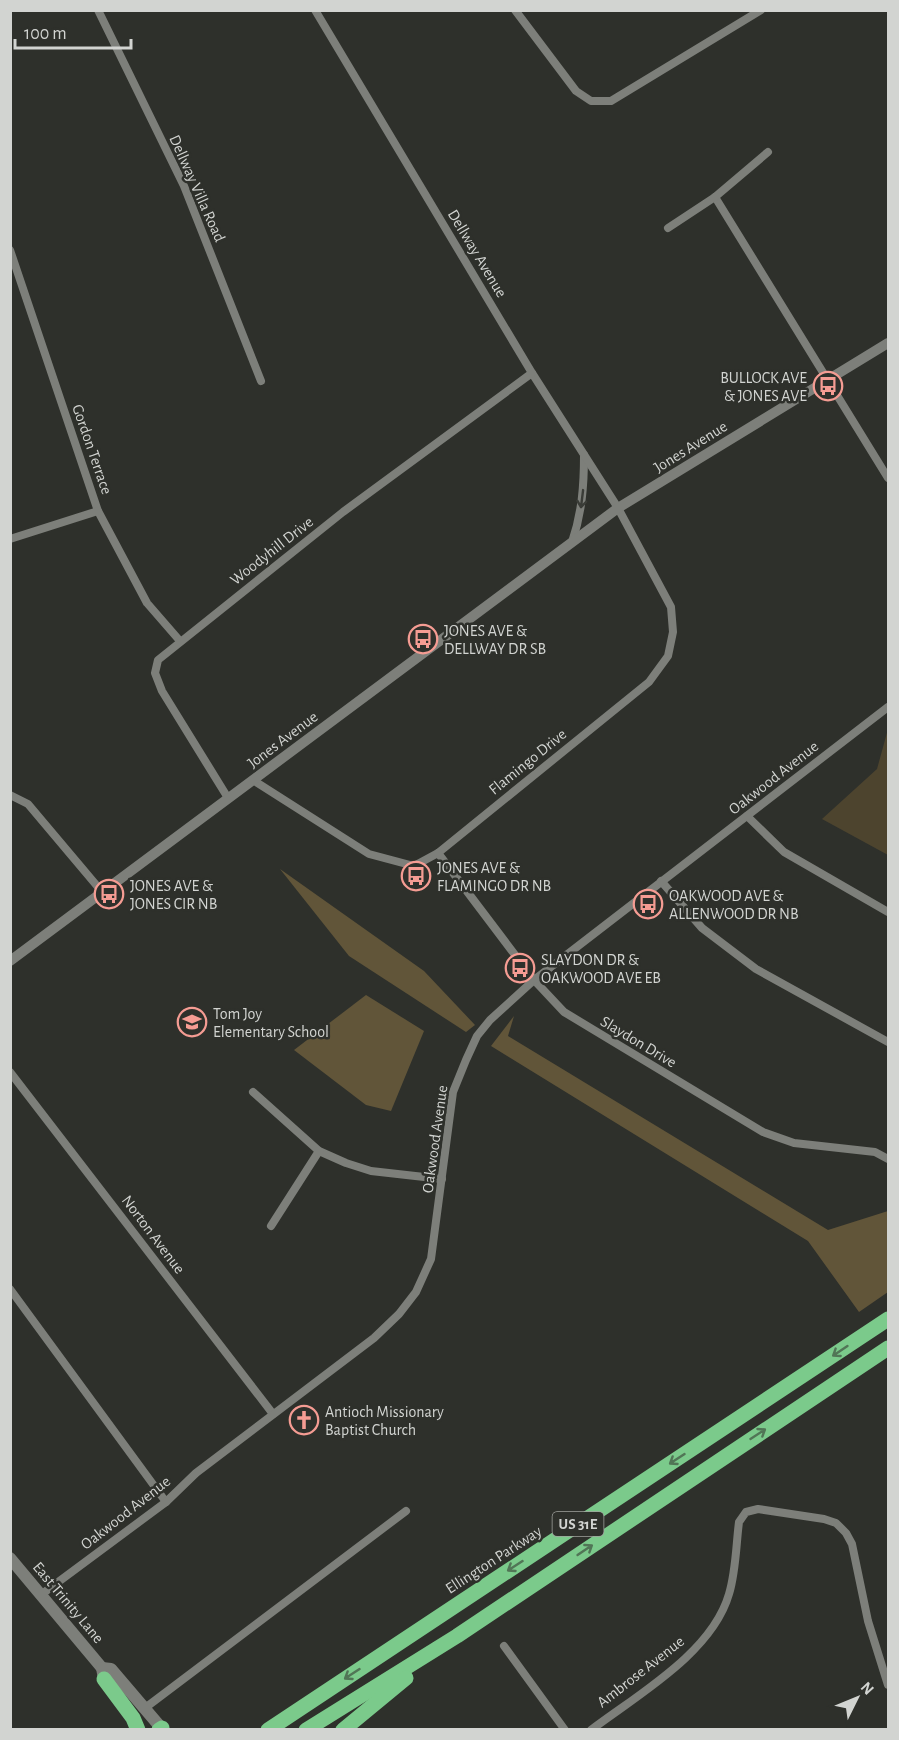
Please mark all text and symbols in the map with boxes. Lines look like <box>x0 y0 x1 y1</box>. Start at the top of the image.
scale bar <box>15 12 130 50</box>
text: 100 m <box>24 25 67 43</box>
street label: Dellway Villa Road <box>165 132 228 245</box>
street label: Dellway Avenue <box>444 207 510 301</box>
place label: BULLOCK AVE & JONES AVE <box>720 370 807 404</box>
bus stop icon: BULLOCK AVE & JONES AVE <box>812 370 844 402</box>
street label: Gordon Terrace <box>69 402 115 496</box>
street label: Jones Avenue <box>651 418 730 476</box>
one-way arrow <box>576 488 587 508</box>
street label: Woodyhill Drive <box>227 514 317 589</box>
bus stop icon: JONES AVE & DELLWAY DR SB <box>407 623 439 655</box>
place label: JONES AVE & DELLWAY DR SB <box>444 623 546 657</box>
street label: Jones Avenue <box>245 708 321 771</box>
street label: Flamingo Drive <box>486 726 569 798</box>
street label: Oakwood Avenue <box>726 738 821 818</box>
bus stop icon: JONES AVE & FLAMINGO DR NB <box>400 860 432 892</box>
place label: JONES AVE & FLAMINGO DR NB <box>437 860 551 894</box>
bus stop icon: JONES AVE & JONES CIR NB <box>93 878 125 910</box>
place label: JONES AVE & JONES CIR NB <box>130 878 217 912</box>
bus stop icon: OAKWOOD AVE & ALLENWOOD DR NB <box>632 888 664 920</box>
place label: OAKWOOD AVE & ALLENWOOD DR NB <box>669 888 799 922</box>
bus stop icon: SLAYDON DR & OAKWOOD AVE EB <box>504 952 536 984</box>
place label: SLAYDON DR & OAKWOOD AVE EB <box>541 952 661 986</box>
school or university icon: Tom Joy Elementary School <box>176 1006 208 1038</box>
place label: Tom Joy Elementary School <box>213 1006 329 1041</box>
street label: Slaydon Drive <box>597 1013 679 1072</box>
street label: Oakwood Avenue <box>420 1084 450 1194</box>
street label: Norton Avenue <box>119 1192 188 1277</box>
one-way arrow <box>832 1345 849 1357</box>
church icon: Antioch Missionary Baptist Church <box>288 1404 320 1436</box>
place label: Antioch Missionary Baptist Church <box>325 1404 444 1438</box>
one-way arrow <box>749 1428 766 1440</box>
one-way arrow <box>669 1453 686 1465</box>
street label: Oakwood Avenue <box>78 1473 173 1553</box>
road number: US 31E <box>552 1512 604 1536</box>
street label: Ellington Parkway <box>443 1523 545 1598</box>
one-way arrow <box>576 1544 593 1556</box>
street label: East Trinity Lane <box>29 1559 107 1647</box>
one-way arrow <box>506 1560 523 1573</box>
street label: Ambrose Avenue <box>594 1633 687 1711</box>
one-way arrow <box>344 1668 361 1680</box>
north arrow <box>827 1668 887 1728</box>
text: N <box>858 1679 877 1698</box>

